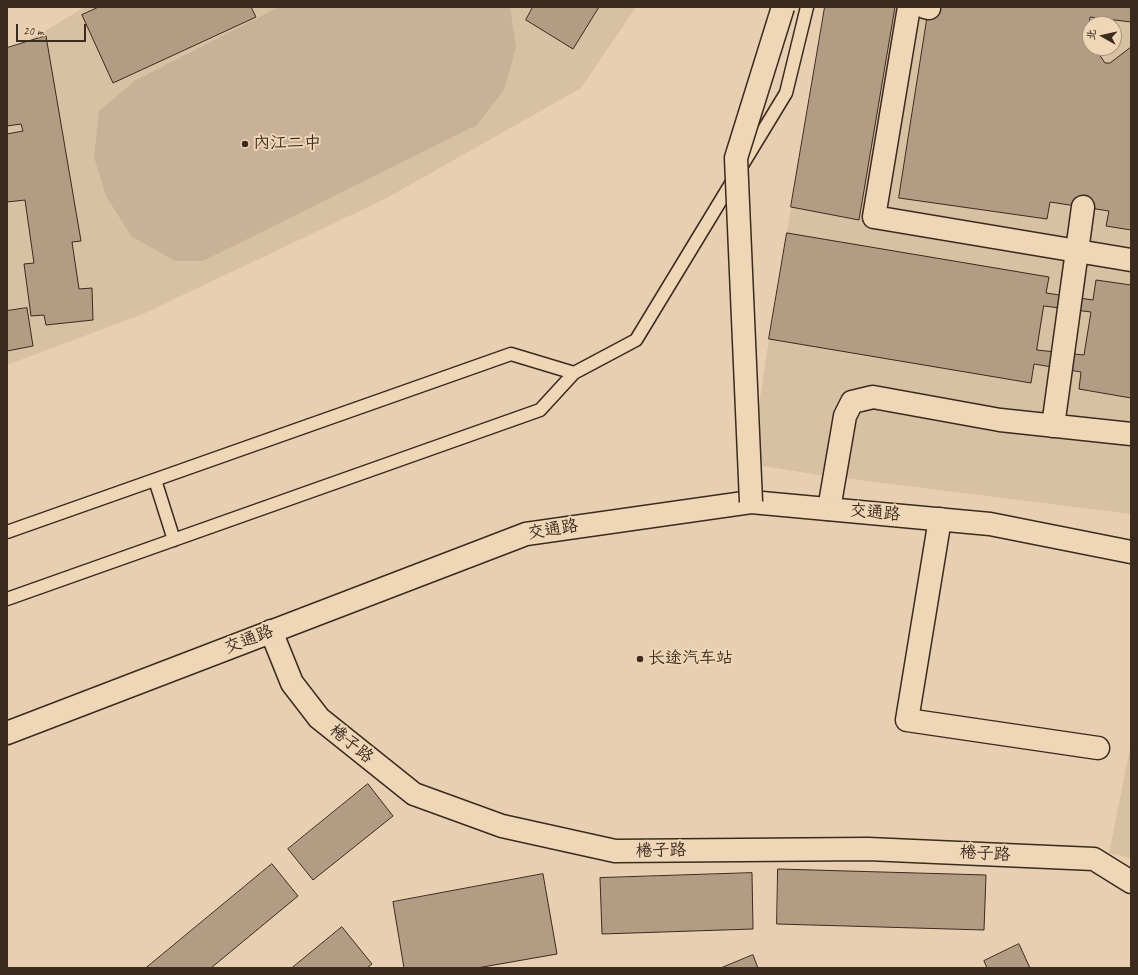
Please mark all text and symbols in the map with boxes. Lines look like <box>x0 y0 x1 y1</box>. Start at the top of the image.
scale bar <box>18 16 88 42</box>
north arrow <box>1082 16 1122 56</box>
text: 20 m <box>23 23 43 39</box>
text: 北 <box>1083 28 1099 41</box>
place label: 内江二中 <box>253 134 321 154</box>
marker: 内江二中 <box>240 139 250 149</box>
street label: 交通路 <box>849 501 901 525</box>
street label: 交通路 <box>526 516 580 544</box>
street label: 交通路 <box>222 621 276 659</box>
place label: 长途汽车站 <box>648 649 733 669</box>
marker: 长途汽车站 <box>635 654 645 664</box>
street label: 棬子路 <box>325 720 377 768</box>
street label: 棬子路 <box>635 840 687 862</box>
street label: 棬子路 <box>959 842 1011 866</box>

